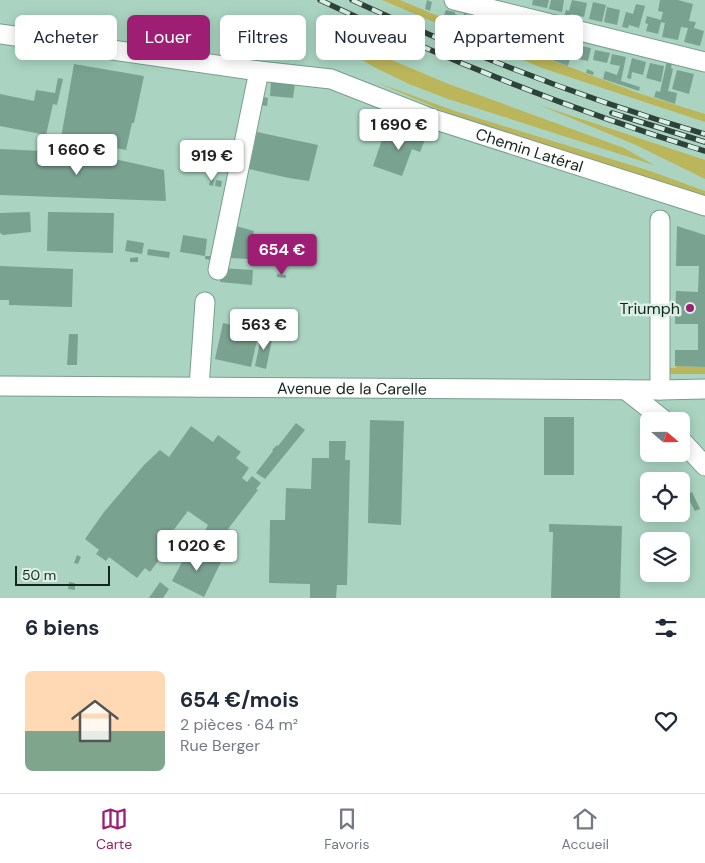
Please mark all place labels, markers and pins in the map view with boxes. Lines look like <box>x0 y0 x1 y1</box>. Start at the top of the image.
pin: 1 690 € <box>353 108 445 151</box>
pin: 1 660 € <box>31 134 123 176</box>
pin: 919 € <box>177 140 247 182</box>
pin: 654 € <box>247 234 317 276</box>
place label: Triumph <box>620 298 680 319</box>
marker: Triumph <box>684 302 696 314</box>
pin: 563 € <box>229 308 299 351</box>
pin: 1 020 € <box>151 530 243 572</box>

